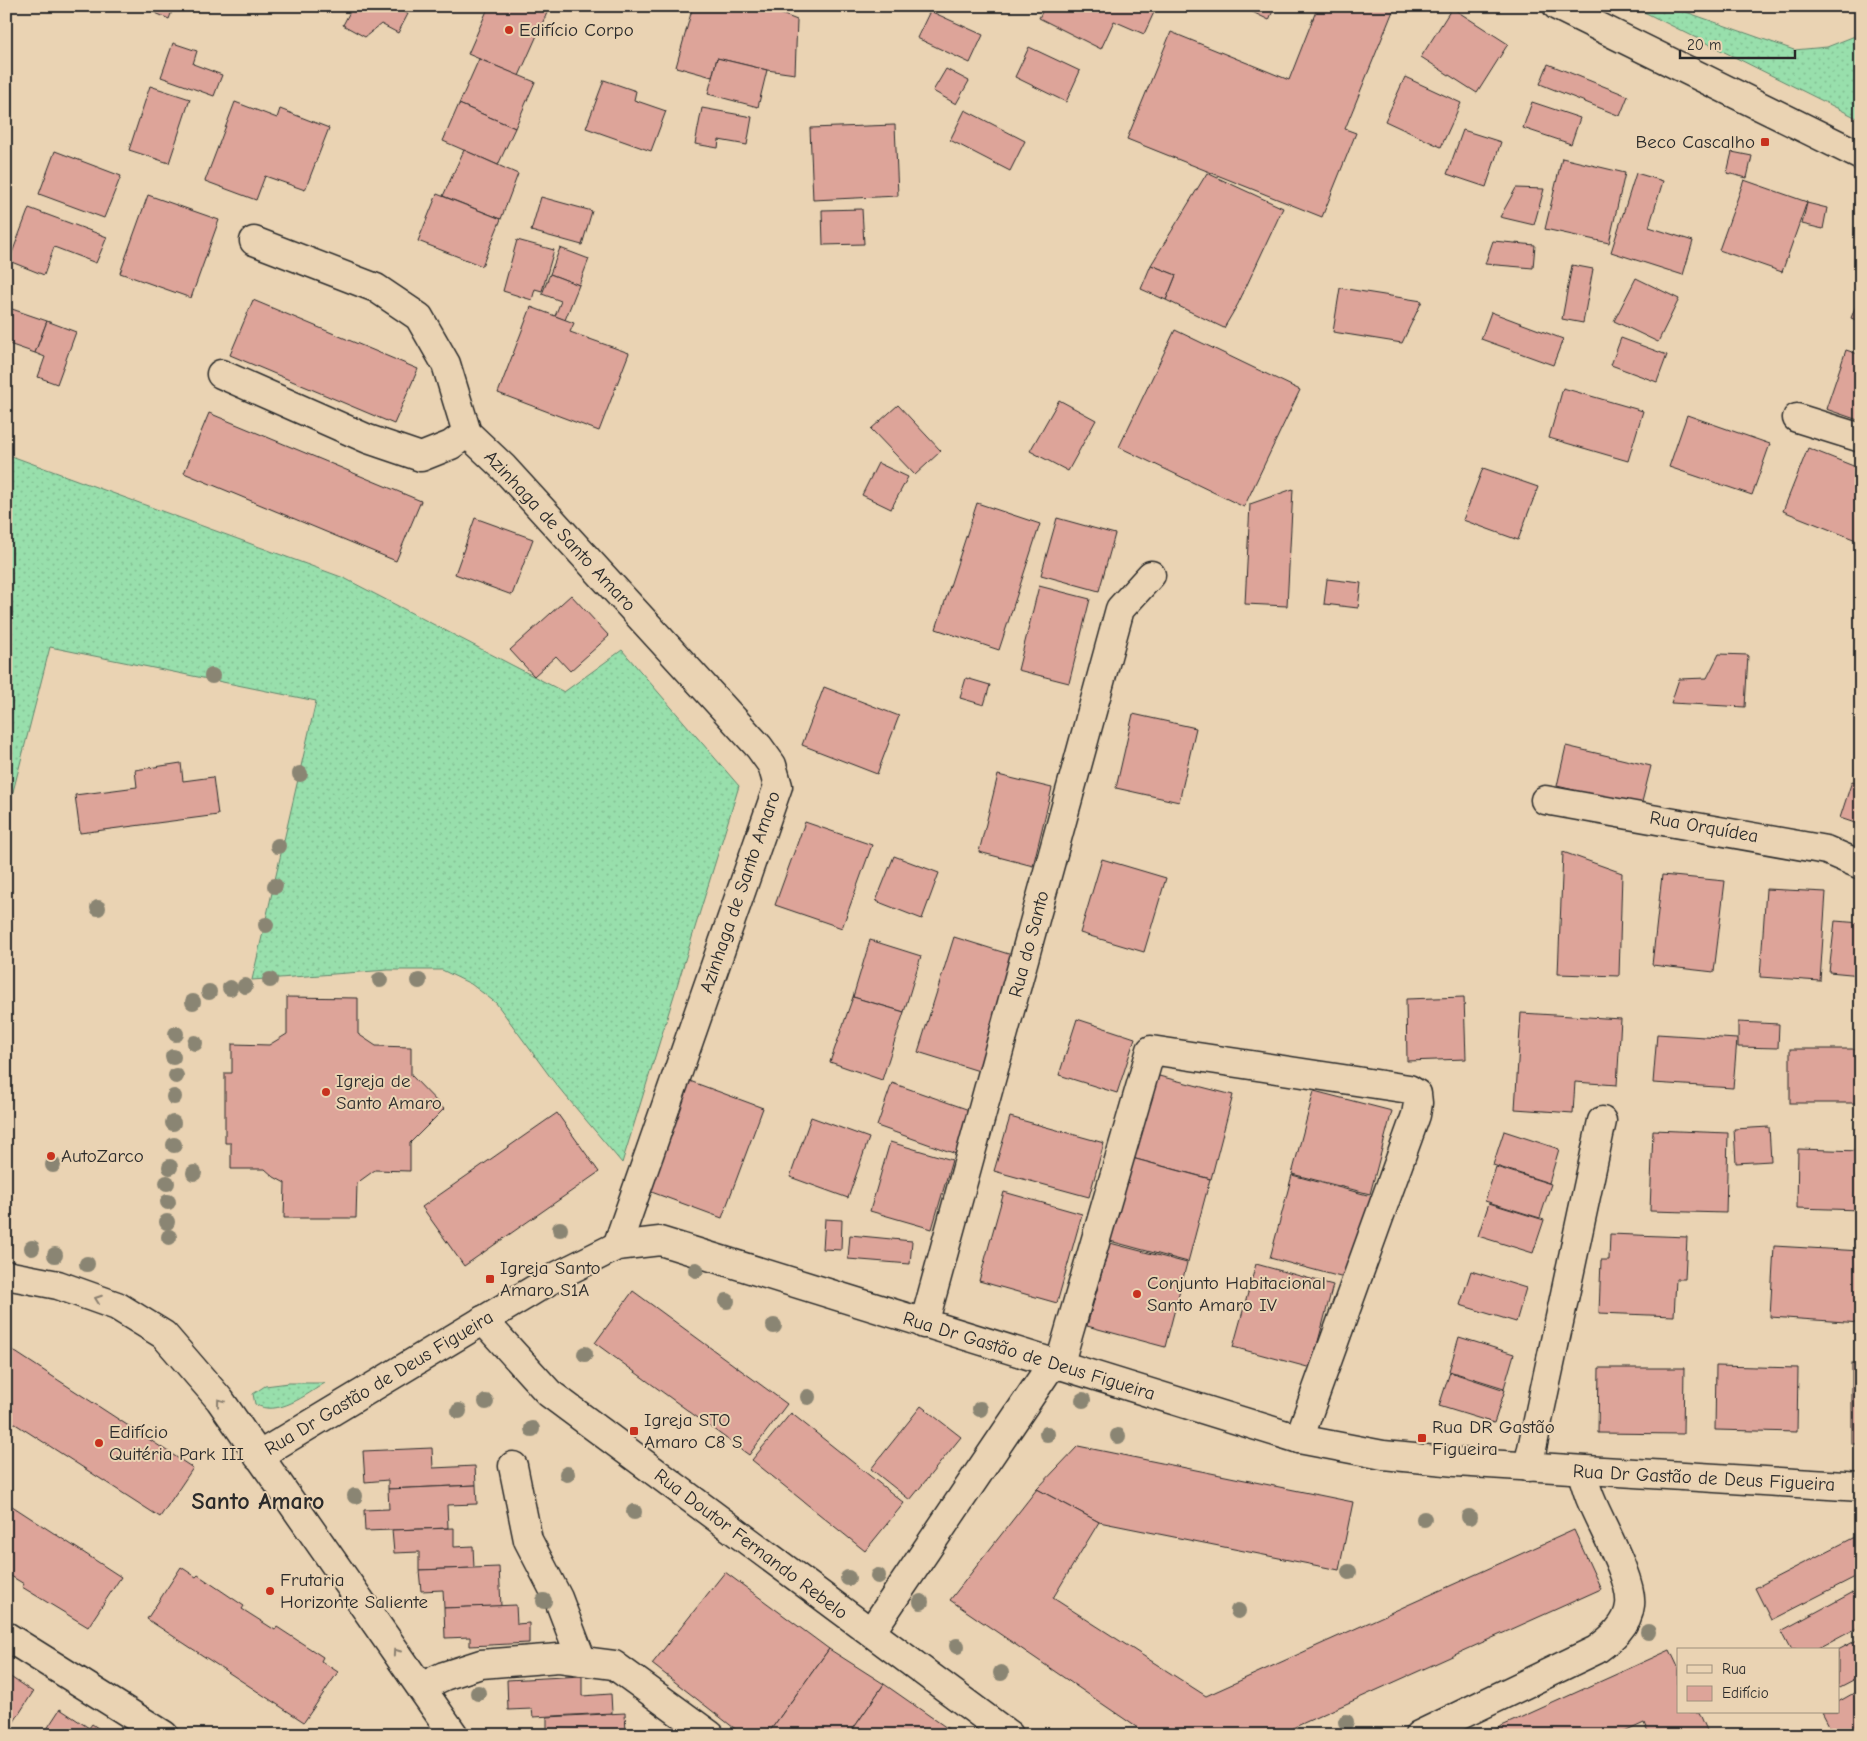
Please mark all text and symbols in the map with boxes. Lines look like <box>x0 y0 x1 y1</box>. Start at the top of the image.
place label: Edifício Corpo <box>519 19 634 41</box>
marker: Edifício Corpo <box>503 24 515 36</box>
scale bar <box>1680 28 1794 60</box>
text: 20 m <box>1687 36 1721 54</box>
place label: Beco Cascalho <box>1635 131 1755 153</box>
marker: Beco Cascalho <box>1759 136 1771 148</box>
street label: Azinhaga de Santo Amaro <box>480 446 640 616</box>
street label: Azinhaga de Santo Amaro <box>695 788 785 996</box>
street label: Rua Orquídea <box>1648 807 1760 847</box>
street label: Rua do Santo <box>1004 888 1054 1000</box>
place label: Igreja de Santo Amaro <box>336 1070 442 1114</box>
marker: Igreja de Santo Amaro <box>320 1086 332 1098</box>
place label: AutoZarco <box>61 1145 144 1167</box>
marker: AutoZarco <box>45 1150 57 1162</box>
place label: Igreja Santo Amaro S1A <box>500 1257 601 1301</box>
place label: Conjunto Habitacional Santo Amaro IV <box>1147 1272 1326 1316</box>
marker: Igreja Santo Amaro S1A <box>484 1273 496 1285</box>
marker: Conjunto Habitacional Santo Amaro IV <box>1131 1288 1143 1300</box>
one-way arrow <box>95 1295 103 1305</box>
street label: Rua Dr Gastão de Deus Figueira <box>261 1306 497 1460</box>
street label: Rua Dr Gastão de Deus Figueira <box>900 1307 1158 1405</box>
one-way arrow <box>217 1398 226 1408</box>
place label: Igreja STO Amaro C8 S <box>644 1409 742 1453</box>
place label: Rua DR Gastão Figueira <box>1432 1416 1555 1460</box>
place label: Edifício Quitéria Park III <box>109 1421 244 1465</box>
marker: Igreja STO Amaro C8 S <box>628 1425 640 1437</box>
marker: Rua DR Gastão Figueira <box>1416 1432 1428 1444</box>
marker: Edifício Quitéria Park III <box>93 1437 105 1449</box>
street label: Rua Dr Gastão de Deus Figueira <box>1572 1460 1836 1496</box>
street label: Rua Doutor Fernando Rebelo <box>650 1464 852 1624</box>
district label: Santo Amaro <box>192 1487 324 1515</box>
place label: Frutaria Horizonte Saliente <box>280 1569 428 1613</box>
marker: Frutaria Horizonte Saliente <box>264 1585 276 1597</box>
one-way arrow <box>393 1648 402 1657</box>
legend <box>1677 1648 1840 1714</box>
text: Rua <box>1722 1660 1746 1678</box>
text: Edifício <box>1722 1684 1769 1702</box>

